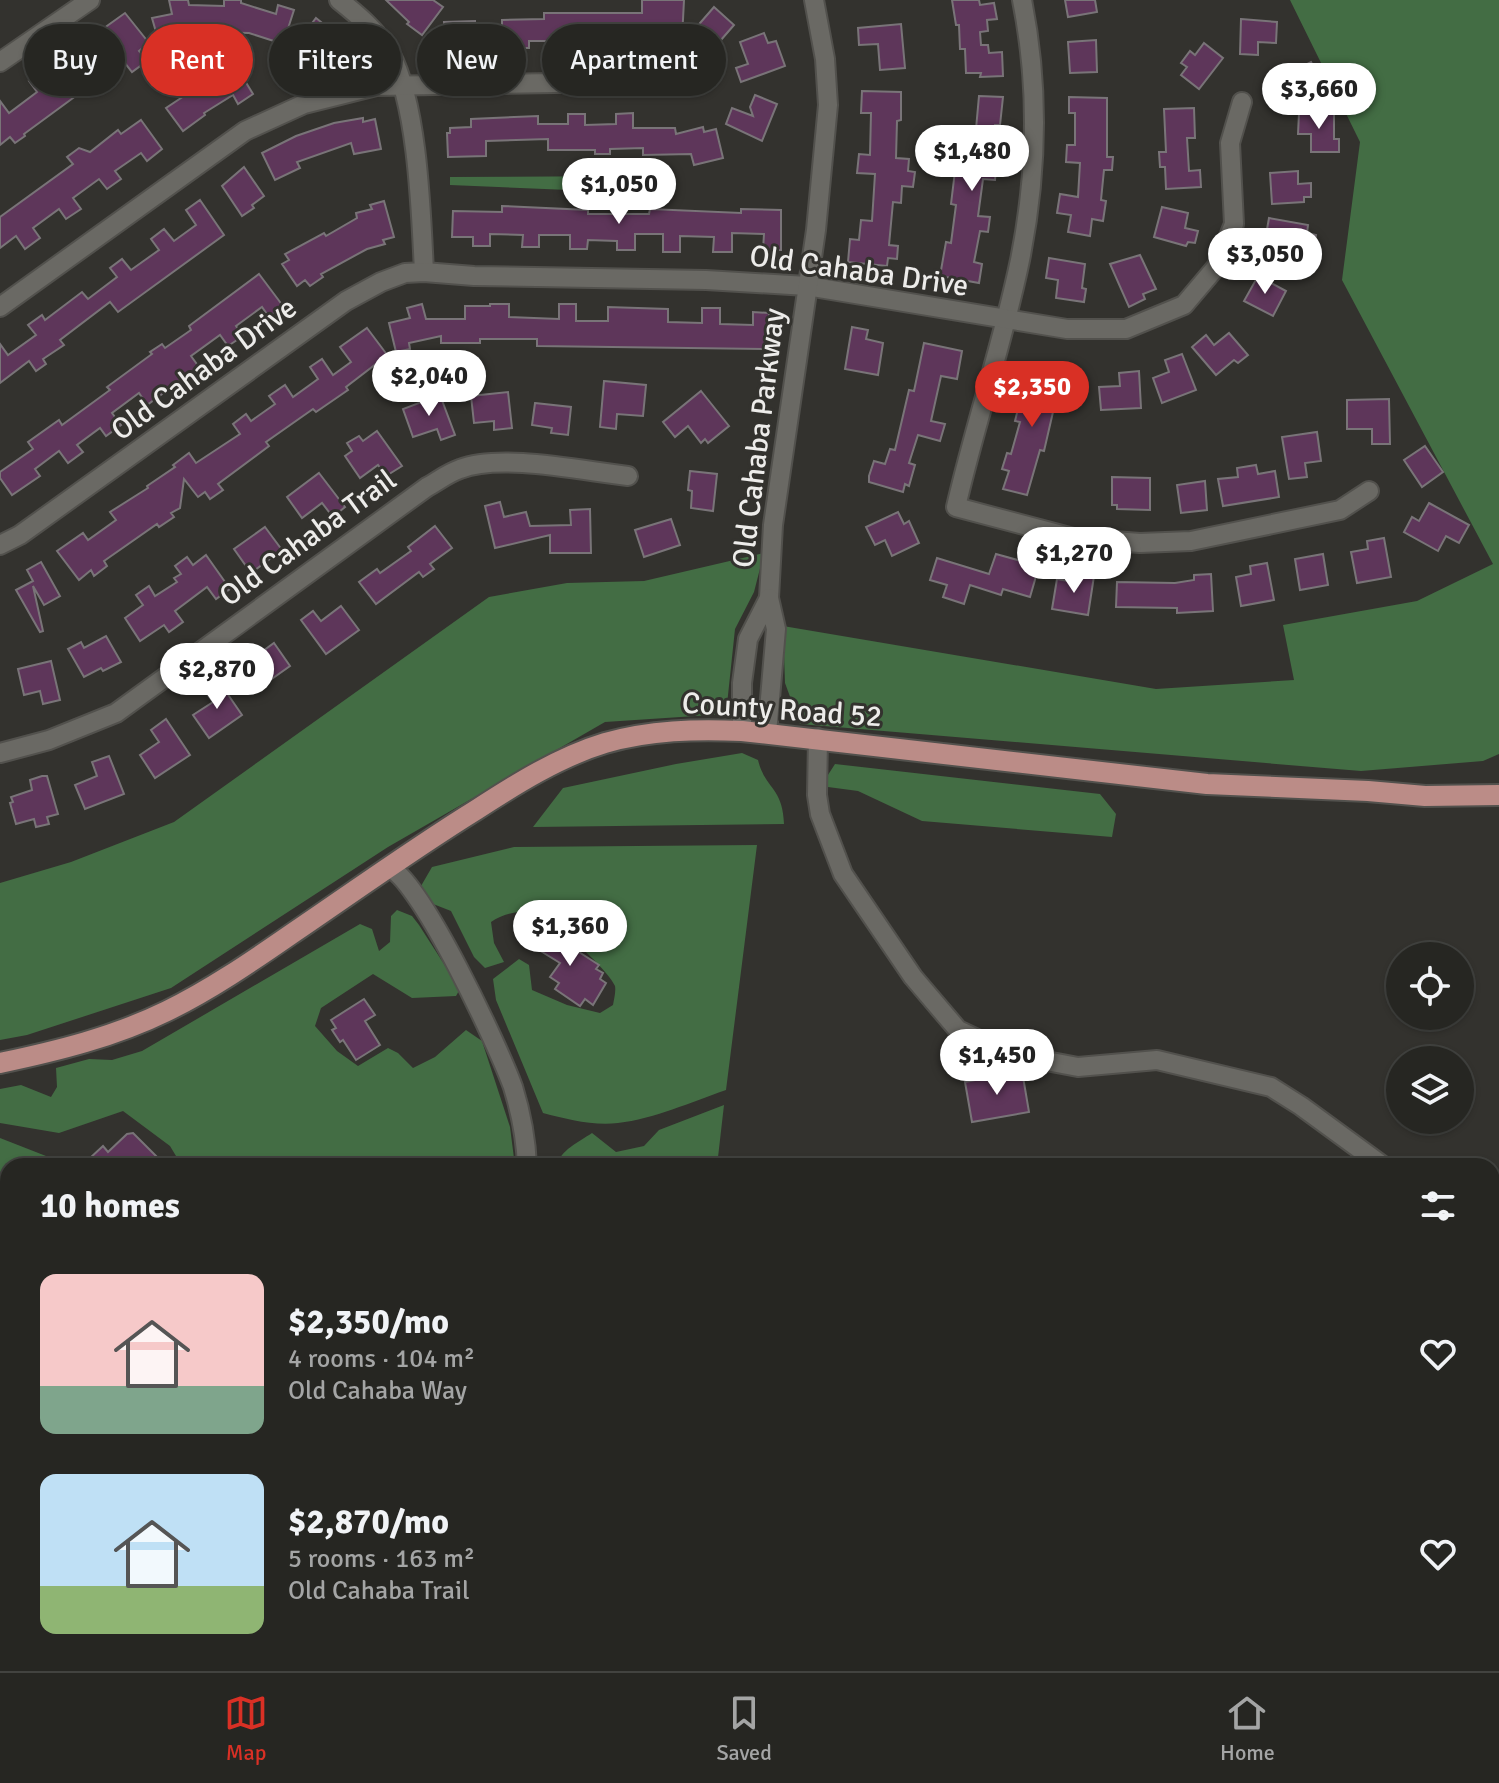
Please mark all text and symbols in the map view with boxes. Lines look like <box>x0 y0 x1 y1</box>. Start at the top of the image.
chip: Buy <box>24 24 125 96</box>
chip: Rent <box>141 24 253 96</box>
chip: Filters <box>269 24 401 96</box>
chip: New <box>417 24 526 96</box>
chip: Apartment <box>542 24 726 96</box>
pin: $3,660 <box>1254 63 1384 131</box>
text: $3,660 <box>1280 73 1358 105</box>
pin: $1,480 <box>907 125 1037 193</box>
text: $1,480 <box>933 135 1011 167</box>
pin: $1,050 <box>554 158 684 226</box>
text: $1,050 <box>580 168 658 200</box>
pin: $3,050 <box>1200 228 1330 296</box>
street label: Old Cahaba Drive <box>747 237 971 305</box>
text: $3,050 <box>1226 238 1304 270</box>
street label: Old Cahaba Drive <box>104 289 304 449</box>
street label: Old Cahaba Parkway <box>725 306 793 570</box>
pin: $2,040 <box>364 350 494 418</box>
text: $2,040 <box>390 360 468 392</box>
pin: $2,350 <box>967 361 1097 429</box>
text: $2,350 <box>993 371 1071 403</box>
street label: Old Cahaba Trail <box>212 461 404 615</box>
pin: $1,270 <box>1009 527 1139 595</box>
text: $1,270 <box>1035 537 1113 569</box>
pin: $2,870 <box>152 643 282 711</box>
text: $2,870 <box>178 653 256 685</box>
street label: County Road 52 <box>681 685 883 735</box>
pin: $1,360 <box>505 900 635 968</box>
text: $1,360 <box>531 910 609 942</box>
map controls <box>1386 942 1474 1134</box>
button: locate <box>1386 942 1474 1030</box>
pin: $1,450 <box>932 1029 1062 1097</box>
text: $1,450 <box>958 1039 1036 1071</box>
button: layers <box>1386 1046 1474 1134</box>
icon: filters <box>1416 1184 1460 1228</box>
text: 10 homes <box>40 1185 180 1227</box>
text: $2,350/mo <box>288 1301 449 1343</box>
icon: home <box>104 1306 200 1402</box>
icon: heart <box>1416 1332 1460 1376</box>
text: 4 rooms · 104 m² <box>288 1343 475 1375</box>
text: Old Cahaba Way <box>288 1375 467 1407</box>
text: $2,870/mo <box>288 1501 449 1543</box>
icon: home <box>104 1506 200 1602</box>
icon: heart <box>1416 1532 1460 1576</box>
text: 5 rooms · 163 m² <box>288 1543 475 1575</box>
text: Old Cahaba Trail <box>288 1575 470 1607</box>
tab: Map <box>224 1691 268 1766</box>
tab: Saved <box>716 1691 772 1766</box>
tab: Home <box>1220 1691 1275 1766</box>

